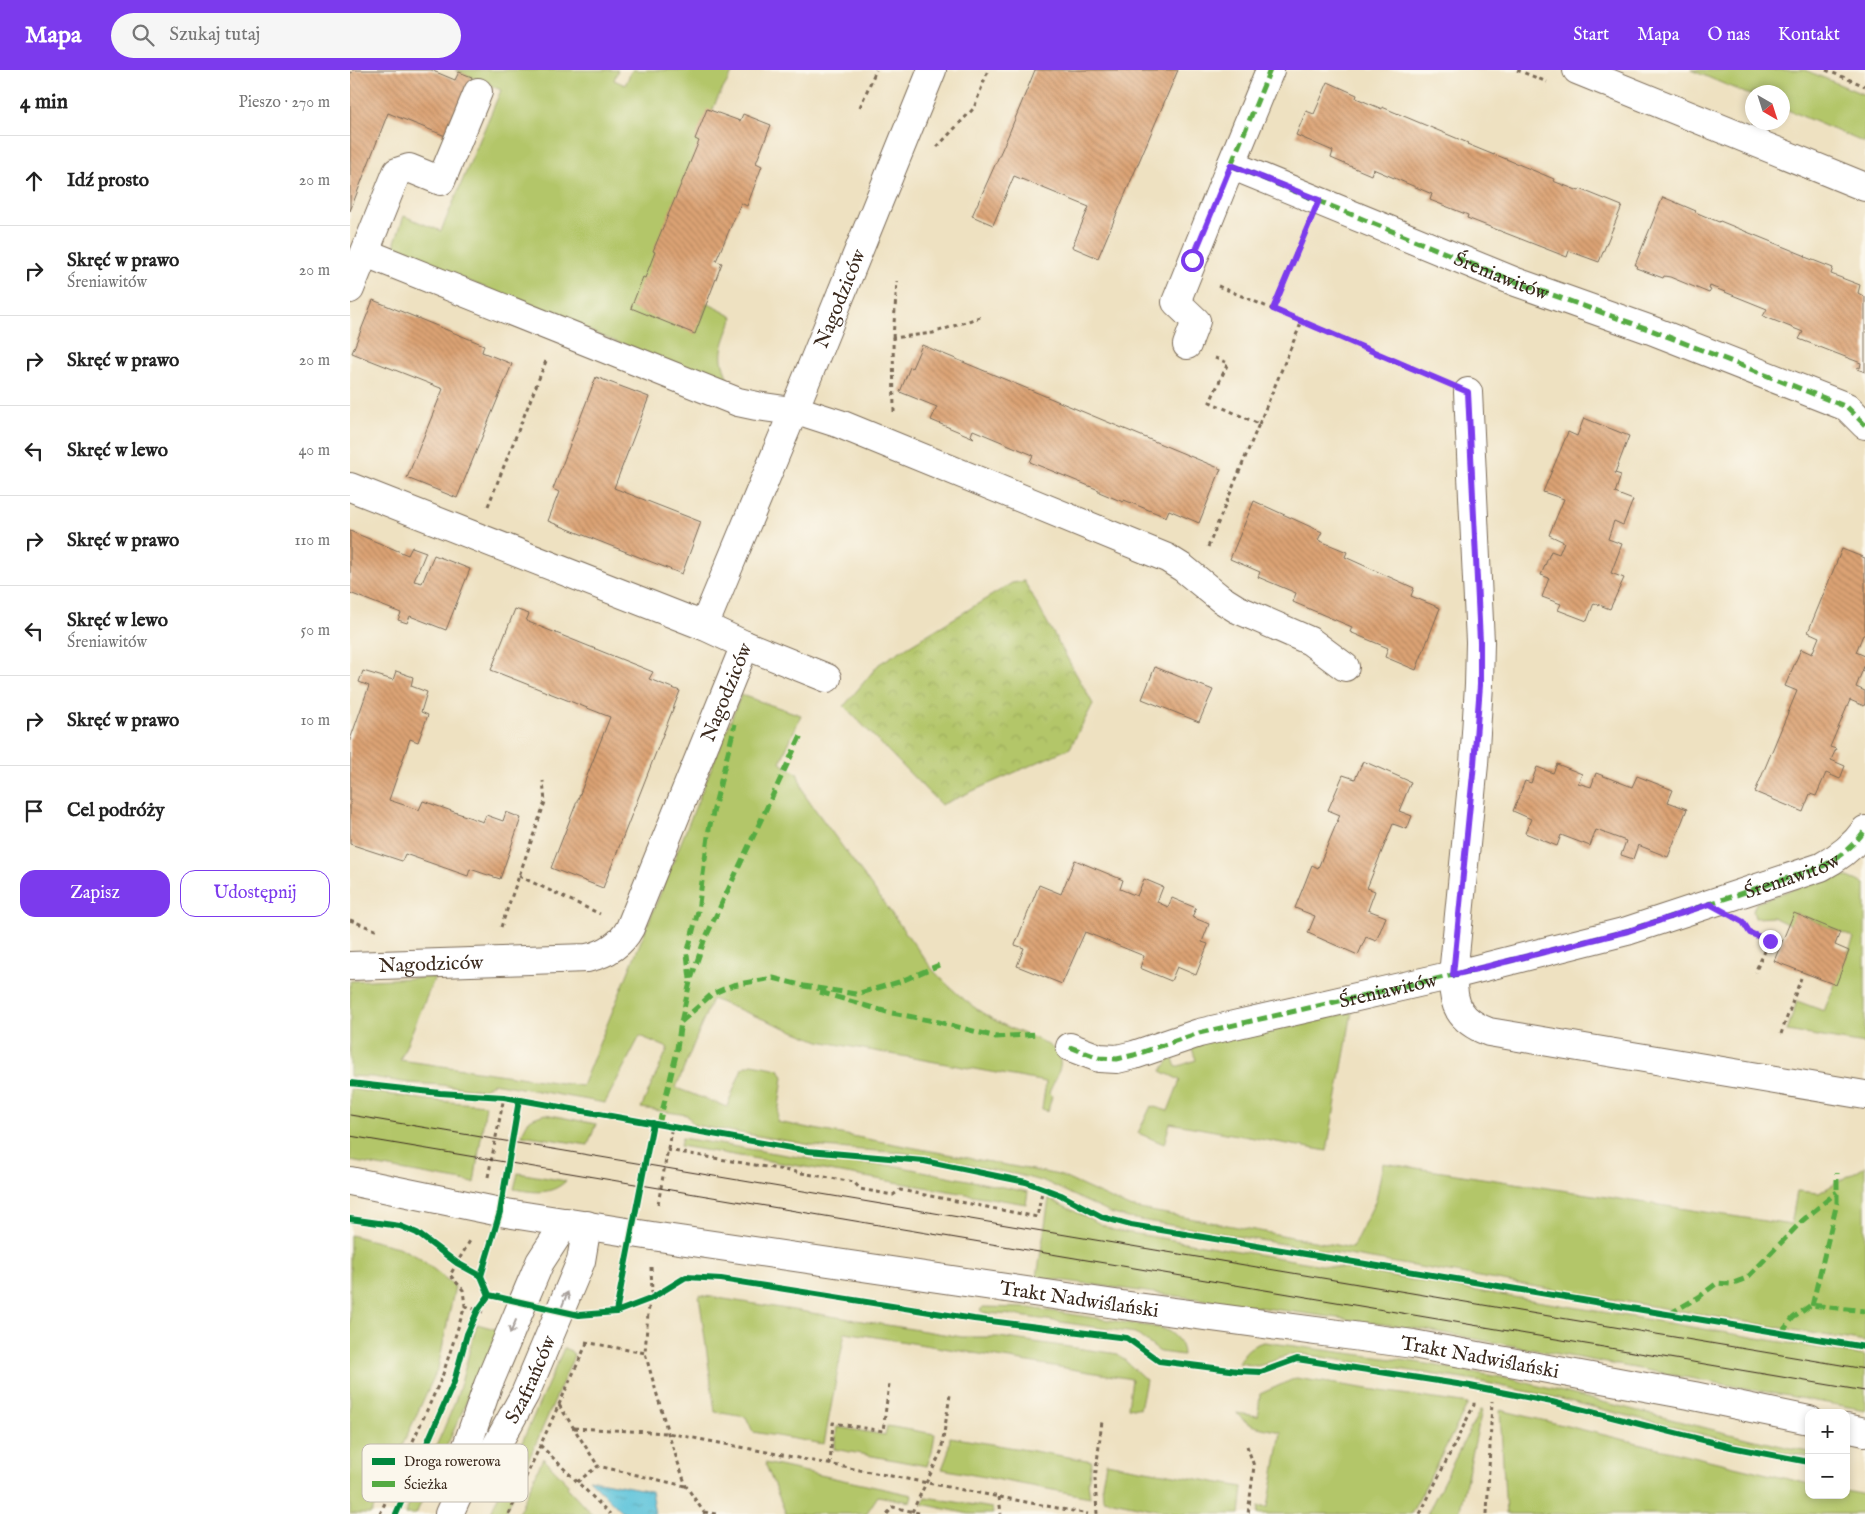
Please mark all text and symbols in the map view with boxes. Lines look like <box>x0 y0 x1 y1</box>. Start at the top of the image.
search box <box>111 13 461 58</box>
text: Mapa <box>25 20 81 51</box>
icon: search <box>129 21 157 49</box>
text: Szukaj tutaj <box>169 23 260 47</box>
text: Start <box>1573 24 1609 47</box>
text: Mapa <box>1637 24 1680 47</box>
text: O nas <box>1708 24 1750 47</box>
text: Kontakt <box>1778 24 1840 47</box>
north arrow <box>1745 85 1790 130</box>
text: 4 min <box>20 89 68 116</box>
text: Pieszo · 270 m <box>239 93 330 113</box>
icon: ahead <box>20 167 48 195</box>
text: Idź prosto <box>67 169 149 193</box>
text: 20 m <box>299 171 330 191</box>
street label: Nagodziców <box>809 245 872 352</box>
street label: Śreniawitów <box>1450 247 1553 307</box>
text: Skręć w prawo <box>67 249 179 273</box>
route start <box>1181 249 1204 272</box>
icon: right <box>20 257 48 285</box>
text: 20 m <box>299 261 330 281</box>
text: Śreniawitów <box>67 273 147 293</box>
icon: right <box>20 347 48 375</box>
text: Skręć w prawo <box>67 349 179 373</box>
text: 20 m <box>299 351 330 371</box>
icon: left <box>20 437 48 465</box>
text: Skręć w lewo <box>67 439 168 463</box>
text: 40 m <box>298 441 330 461</box>
icon: right <box>20 527 48 555</box>
text: Skręć w prawo <box>67 529 179 553</box>
text: 110 m <box>294 531 330 551</box>
text: Skręć w lewo <box>67 609 168 633</box>
icon: left <box>20 617 48 645</box>
text: 50 m <box>301 621 330 641</box>
text: Śreniawitów <box>67 633 147 653</box>
street label: Nagodziców <box>696 639 759 746</box>
icon: right <box>20 707 48 735</box>
text: Skręć w prawo <box>67 709 179 733</box>
text: 10 m <box>300 711 330 731</box>
icon: arrive <box>20 797 48 825</box>
text: Cel podróży <box>67 799 165 823</box>
street label: Śreniawitów <box>1741 847 1846 906</box>
button: Zapisz <box>20 870 170 917</box>
button: Udostępnij <box>180 870 330 917</box>
route end <box>1759 930 1782 953</box>
street label: Nagodziców <box>378 950 485 979</box>
street label: Śreniawitów <box>1337 968 1441 1015</box>
street label: Trakt Nadwiślański <box>998 1276 1160 1324</box>
one-way arrow <box>561 1292 570 1307</box>
one-way arrow <box>508 1320 517 1335</box>
street label: Szafrańców <box>500 1331 563 1428</box>
street label: Trakt Nadwiślański <box>1399 1332 1561 1385</box>
map controls <box>1805 1409 1850 1499</box>
button: + <box>1805 1409 1850 1454</box>
legend <box>362 1444 528 1502</box>
text: Droga rowerowa <box>404 1453 501 1471</box>
button: − <box>1805 1454 1850 1499</box>
text: Ścieżka <box>404 1475 448 1494</box>

